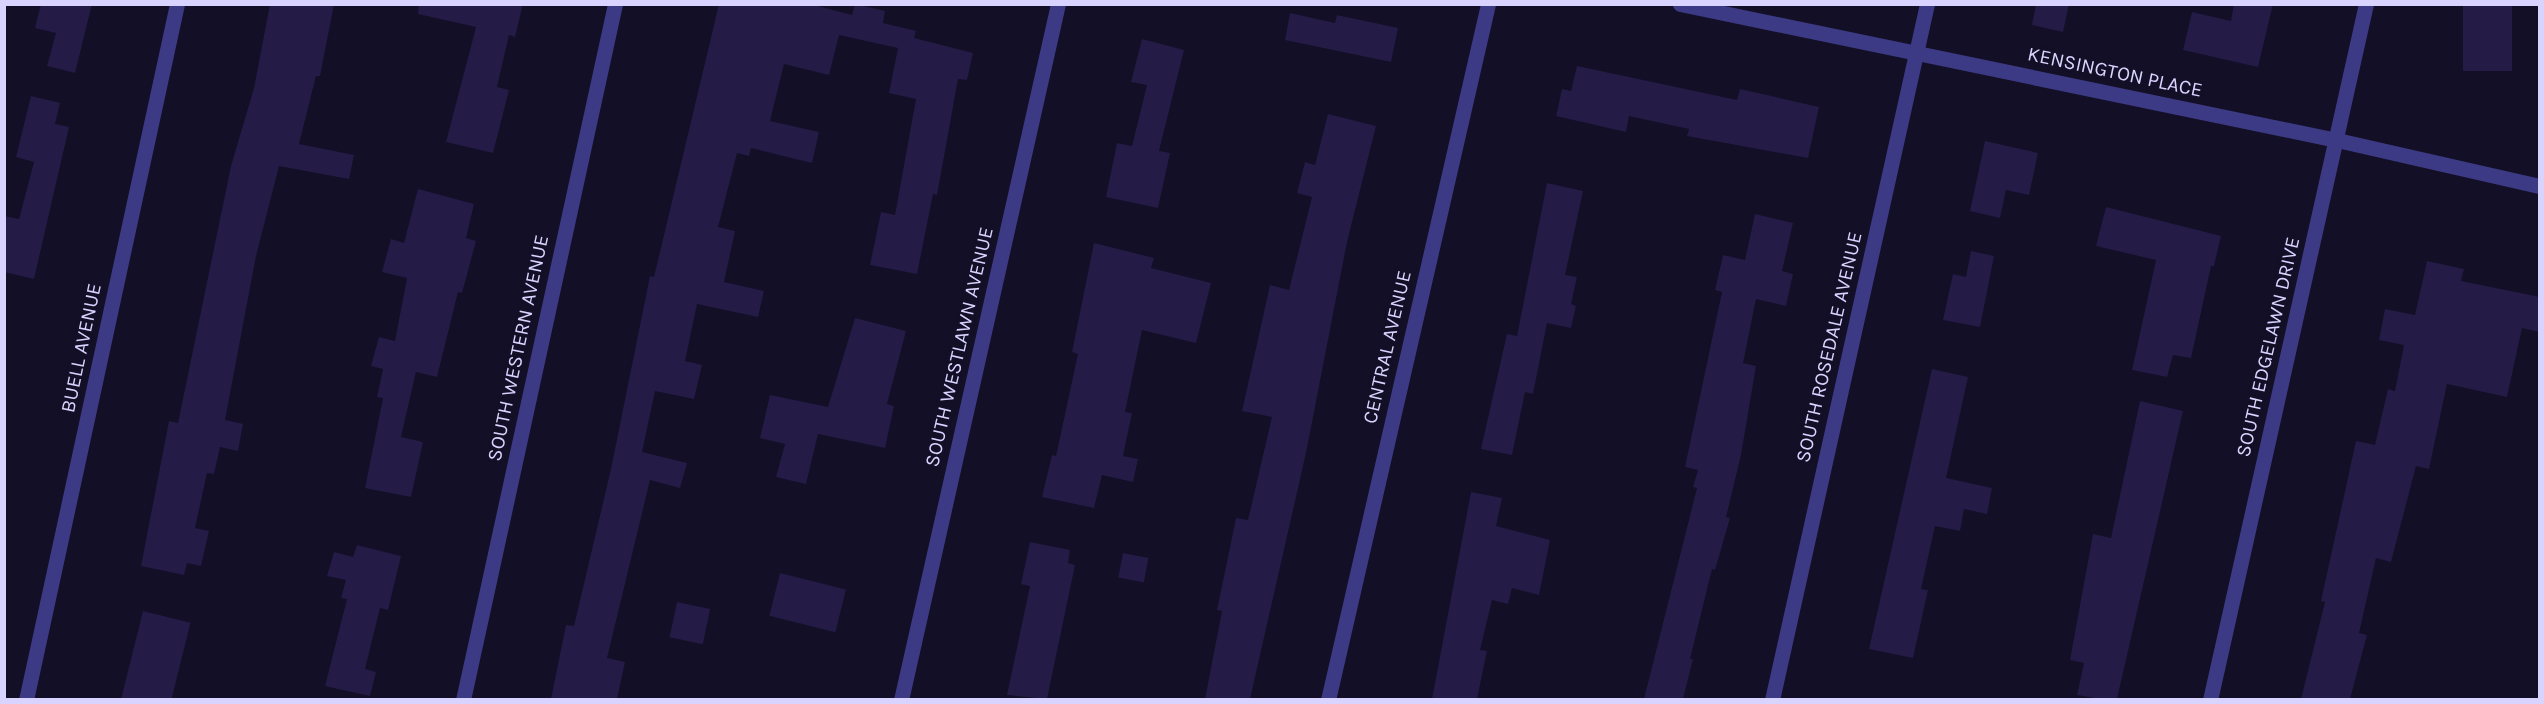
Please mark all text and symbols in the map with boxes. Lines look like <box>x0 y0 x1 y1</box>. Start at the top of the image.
street label: KENSINGTON PLACE <box>2025 42 2205 102</box>
street label: SOUTH WESTLAWN AVENUE <box>920 225 998 469</box>
street label: SOUTH ROSEDALE AVENUE <box>1791 229 1867 465</box>
street label: SOUTH WESTERN AVENUE <box>482 233 554 463</box>
street label: SOUTH EDGELAWN DRIVE <box>2231 235 2305 459</box>
street label: CENTRAL AVENUE <box>1358 268 1416 426</box>
street label: BUELL AVENUE <box>56 281 106 415</box>

